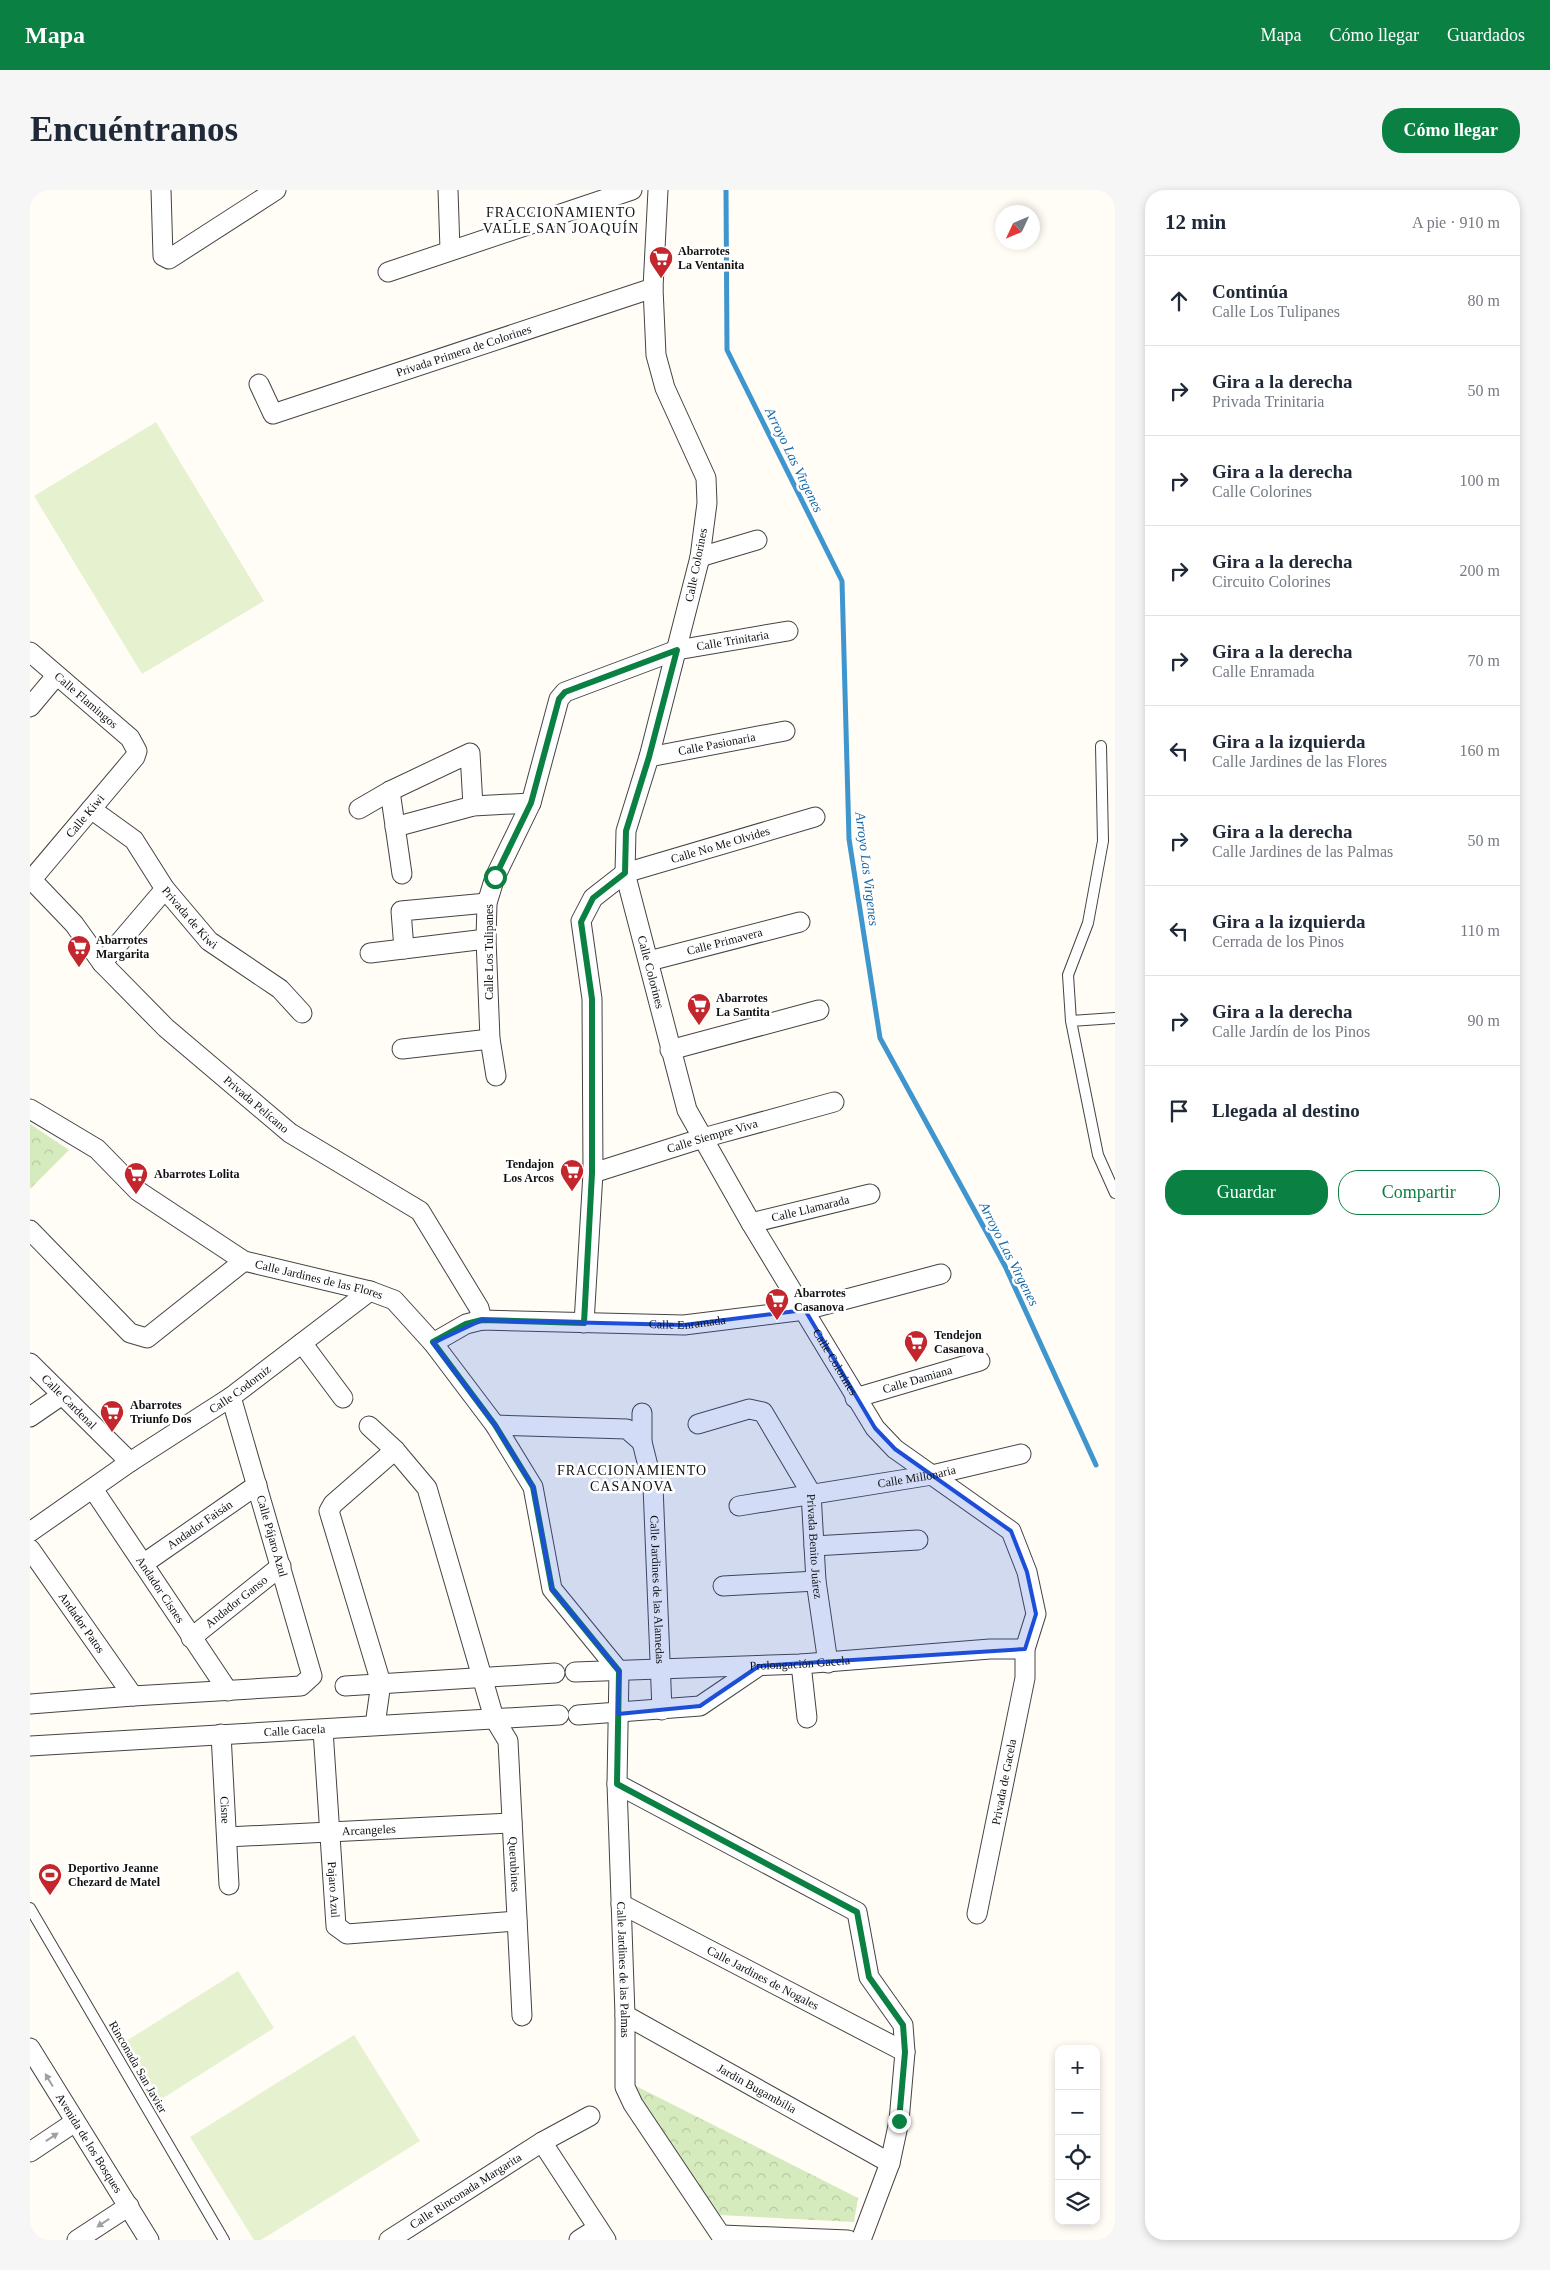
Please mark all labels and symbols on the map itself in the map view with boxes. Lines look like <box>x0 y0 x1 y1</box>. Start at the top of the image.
district label: FRACCIONAMIENTO VALLE SAN JOAQUÍN <box>483 205 639 236</box>
north arrow <box>995 205 1040 250</box>
place label: Abarrotes La Ventanita <box>678 244 744 272</box>
supermarket icon: Abarrotes La Ventanita <box>648 245 674 279</box>
street label: Privada Primera de Colorines <box>394 322 533 380</box>
water label: Arroyo Las Virgenes <box>762 404 826 515</box>
street label: Calle Colorines <box>682 527 710 603</box>
street label: Calle Trinitaria <box>695 627 770 654</box>
street label: Calle Flamingos <box>52 669 121 732</box>
street label: Calle Pasionaria <box>677 730 757 758</box>
street label: Calle Kiwi <box>63 791 108 841</box>
water label: Arroyo Las Virgenes <box>852 810 881 927</box>
street label: Calle No Me Olvides <box>669 824 772 866</box>
route start <box>484 866 507 889</box>
street label: Privada de Kiwi <box>159 884 221 952</box>
street label: Calle Los Tulipanes <box>482 904 496 1000</box>
street label: Calle Primavera <box>685 925 765 958</box>
place label: Abarrotes Margarita <box>96 933 149 961</box>
supermarket icon: Abarrotes Margarita <box>66 934 92 968</box>
street label: Calle Colorines <box>635 934 667 1010</box>
place label: Abarrotes La Santita <box>716 991 770 1019</box>
supermarket icon: Abarrotes La Santita <box>686 992 712 1026</box>
street label: Privada Pelícano <box>221 1073 292 1136</box>
street label: Calle Siempre Viva <box>665 1116 760 1156</box>
place label: Tendajon Los Arcos <box>503 1157 554 1185</box>
supermarket icon: Tendajon Los Arcos <box>559 1158 585 1192</box>
supermarket icon: Abarrotes Lolita <box>123 1161 149 1195</box>
place label: Abarrotes Lolita <box>154 1167 239 1181</box>
street label: Calle Llamarada <box>770 1192 851 1225</box>
water label: Arroyo Las Virgenes <box>976 1199 1042 1309</box>
street label: Calle Jardines de las Flores <box>254 1257 385 1302</box>
place label: Abarrotes Casanova <box>794 1286 846 1314</box>
supermarket icon: Abarrotes Casanova <box>764 1287 790 1321</box>
street label: Calle Enramada <box>649 1313 727 1332</box>
street label: Calle Colorines <box>810 1326 861 1398</box>
place label: Tendejon Casanova <box>934 1328 984 1356</box>
supermarket icon: Tendejon Casanova <box>903 1329 929 1363</box>
street label: Calle Codorniz <box>206 1362 274 1416</box>
street label: Calle Damiana <box>881 1362 954 1396</box>
street label: Calle Cardenal <box>39 1371 100 1432</box>
place label: Abarrotes Triunfo Dos <box>130 1398 192 1426</box>
supermarket icon: Abarrotes Triunfo Dos <box>99 1399 125 1433</box>
district label: FRACCIONAMIENTO CASANOVA <box>557 1463 707 1494</box>
street label: Calle Millonaria <box>877 1463 958 1491</box>
street label: Calle Pájaro Azul <box>254 1493 291 1579</box>
street label: Privada Benito Juárez <box>804 1493 826 1600</box>
street label: Andador Faisán <box>164 1497 235 1552</box>
street label: Calle Jardines de las Alamedas <box>647 1515 667 1664</box>
street label: Andador Cisnes <box>133 1554 188 1626</box>
street label: Andador Ganso <box>202 1573 270 1631</box>
street label: Andador Patos <box>56 1590 108 1656</box>
street label: Prolongación Gacela <box>749 1653 851 1673</box>
street label: Calle Gacela <box>263 1722 326 1739</box>
street label: Privada de Gacela <box>989 1737 1019 1826</box>
street label: Cisne <box>217 1796 233 1824</box>
street label: Arcangeles <box>342 1822 396 1838</box>
street label: Querubines <box>506 1836 523 1893</box>
place label: Deportivo Jeanne Chezard de Matel <box>68 1861 161 1889</box>
street label: Pajaro Azul <box>325 1861 342 1919</box>
sports icon: Deportivo Jeanne Chezard de Matel <box>37 1862 63 1896</box>
street label: Calle Jardines de las Palmas <box>614 1902 632 2038</box>
street label: Calle Jardines de Nogales <box>705 1943 822 2013</box>
street label: Rinconada San Javier <box>106 2018 170 2116</box>
street label: Jardin Bugambilia <box>715 2061 799 2117</box>
one-way arrow <box>45 2073 54 2086</box>
street label: Avenida de los Bosques <box>53 2091 125 2196</box>
route end <box>888 2110 911 2133</box>
one-way arrow <box>46 2132 59 2142</box>
street label: Calle Rinconada Margarita <box>407 2150 525 2232</box>
one-way arrow <box>96 2218 110 2228</box>

